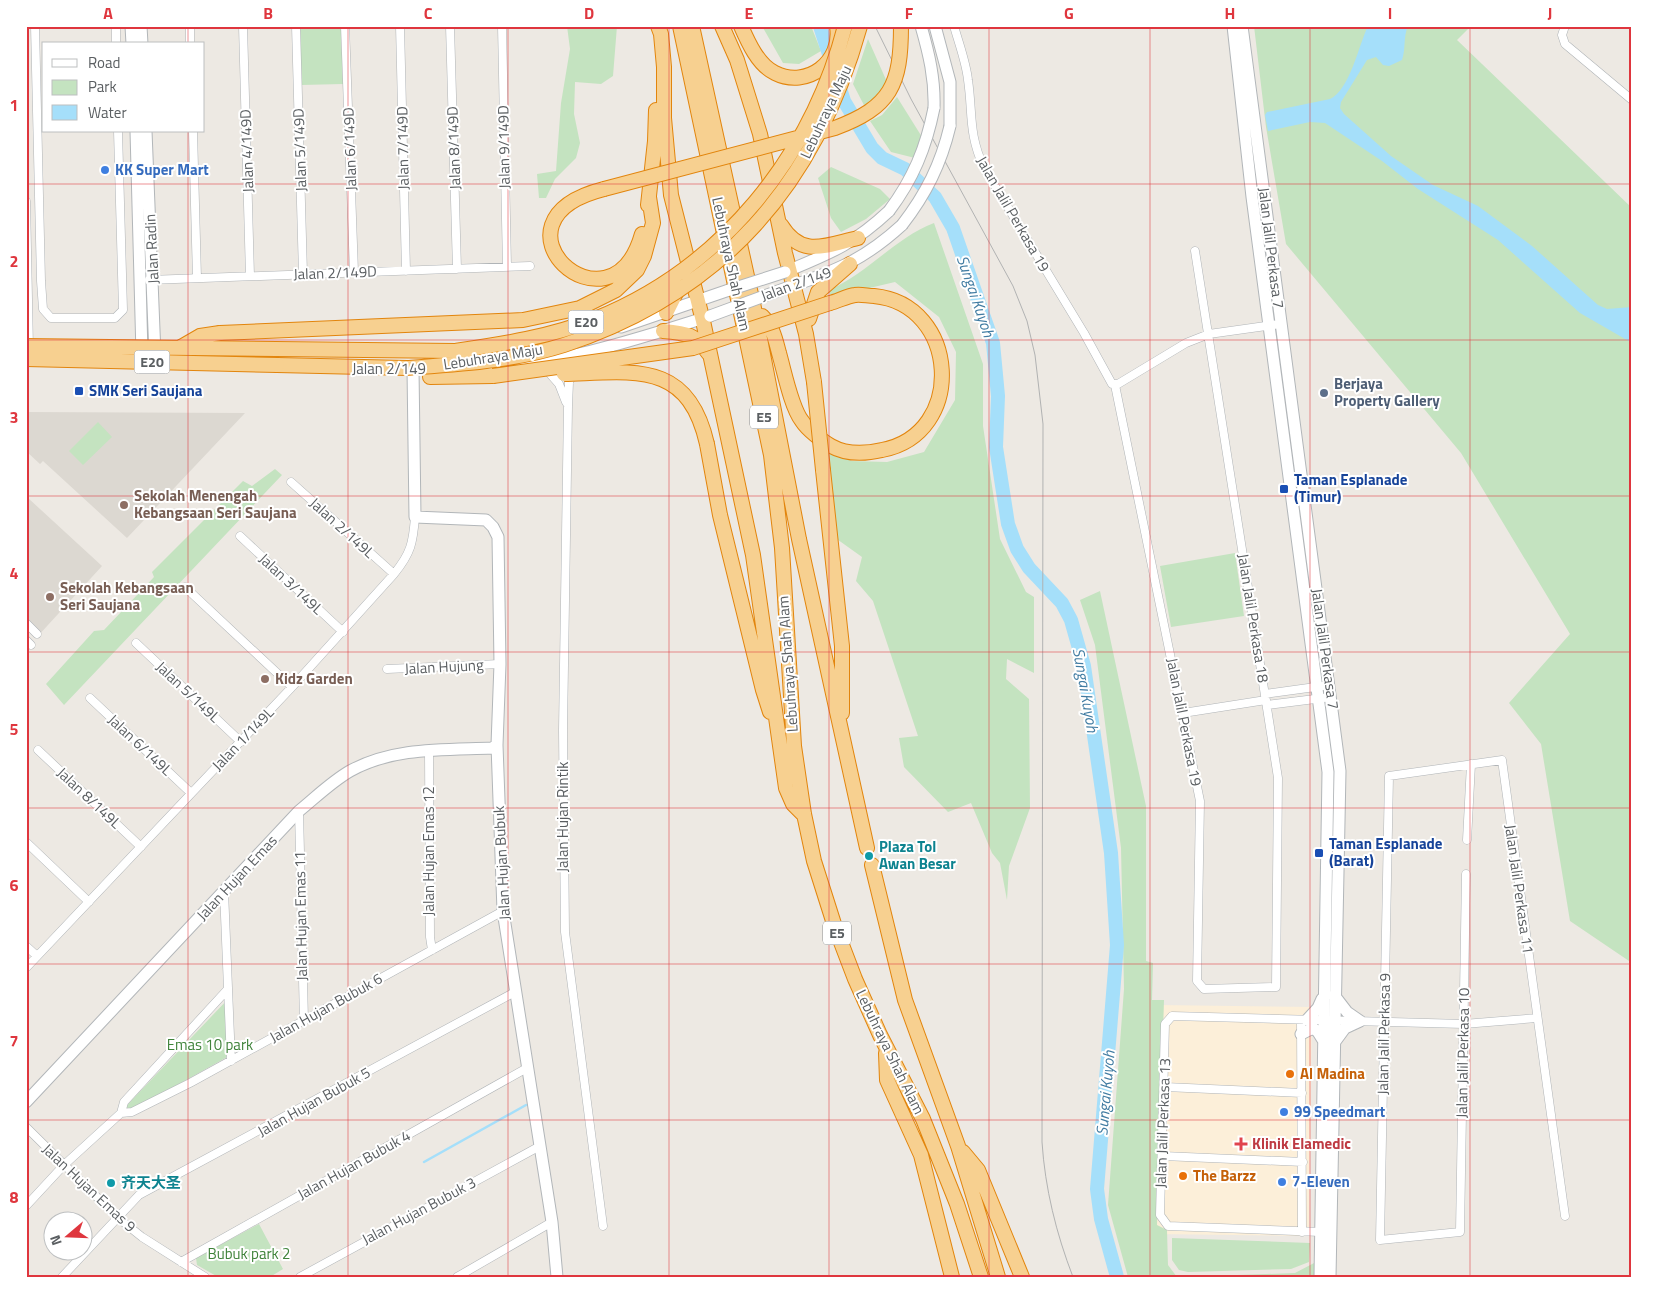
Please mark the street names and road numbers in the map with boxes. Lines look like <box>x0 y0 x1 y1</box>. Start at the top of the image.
street label: Lebuhraya Maju <box>794 61 857 162</box>
street label: Jalan 9/149D <box>491 105 516 189</box>
street label: Jalan 7/149D <box>390 106 415 190</box>
street label: Jalan 8/149D <box>441 106 466 190</box>
street label: Jalan 6/149D <box>337 107 362 191</box>
street label: Jalan 5/149D <box>287 108 312 192</box>
street label: Jalan 4/149D <box>234 109 259 193</box>
street label: Jalan Jalil Perkasa 19 <box>971 152 1056 276</box>
street label: Jalan Jalil Perkasa 7 <box>1253 186 1290 310</box>
street label: Lebuhraya Shah Alam <box>706 195 757 333</box>
street label: Jalan Radin <box>138 213 165 285</box>
street label: Jalan 2/149D <box>293 260 377 285</box>
street label: Jalan 2/149 <box>757 260 835 307</box>
road number: E20 <box>568 311 604 334</box>
street label: Lebuhraya Maju <box>441 337 544 376</box>
road number: E20 <box>134 351 170 374</box>
street label: Jalan 2/149 <box>352 357 426 380</box>
road number: E5 <box>750 406 778 428</box>
street label: Jalan 2/149L <box>304 492 380 563</box>
street label: Jalan 3/149L <box>254 548 329 620</box>
street label: Jalan Jalil Perkasa 18 <box>1232 552 1275 684</box>
street label: Jalan Jalil Perkasa 7 <box>1306 587 1345 711</box>
street label: Lebuhraya Shah Alam <box>771 595 804 733</box>
street label: Jalan Hujung <box>404 653 484 680</box>
street label: Jalan 5/149L <box>151 656 226 728</box>
street label: Jalan Jalil Perkasa 19 <box>1161 656 1208 788</box>
street label: Jalan 1/149L <box>206 701 279 776</box>
street label: Jalan 6/149L <box>103 709 178 781</box>
street label: Jalan 8/149L <box>52 762 127 834</box>
street label: Jalan Hujan Rintik <box>551 762 574 872</box>
street label: Jalan Hujan Emas 12 <box>417 786 440 916</box>
street label: Jalan Hujan Bubuk <box>487 805 516 921</box>
street label: Jalan Jalil Perkasa 11 <box>1499 823 1540 955</box>
street label: Jalan Hujan Emas <box>191 830 282 926</box>
street label: Jalan Hujan Emas 11 <box>288 851 313 981</box>
road number: E5 <box>823 921 851 944</box>
street label: Jalan Hujan Bubuk 6 <box>265 967 387 1048</box>
street label: Jalan Jalil Perkasa 9 <box>1371 973 1396 1095</box>
street label: Lebuhraya Shah Alam <box>850 985 931 1118</box>
street label: Jalan Jalil Perkasa 10 <box>1450 988 1475 1118</box>
street label: Jalan Jalil Perkasa 13 <box>1149 1057 1176 1189</box>
street label: Jalan Hujan Bubuk 5 <box>253 1061 375 1142</box>
street label: Jalan Hujan Bubuk 4 <box>293 1124 415 1205</box>
street label: Jalan Hujan Emas 9 <box>37 1138 142 1237</box>
street label: Jalan Hujan Bubuk 3 <box>358 1171 480 1250</box>

